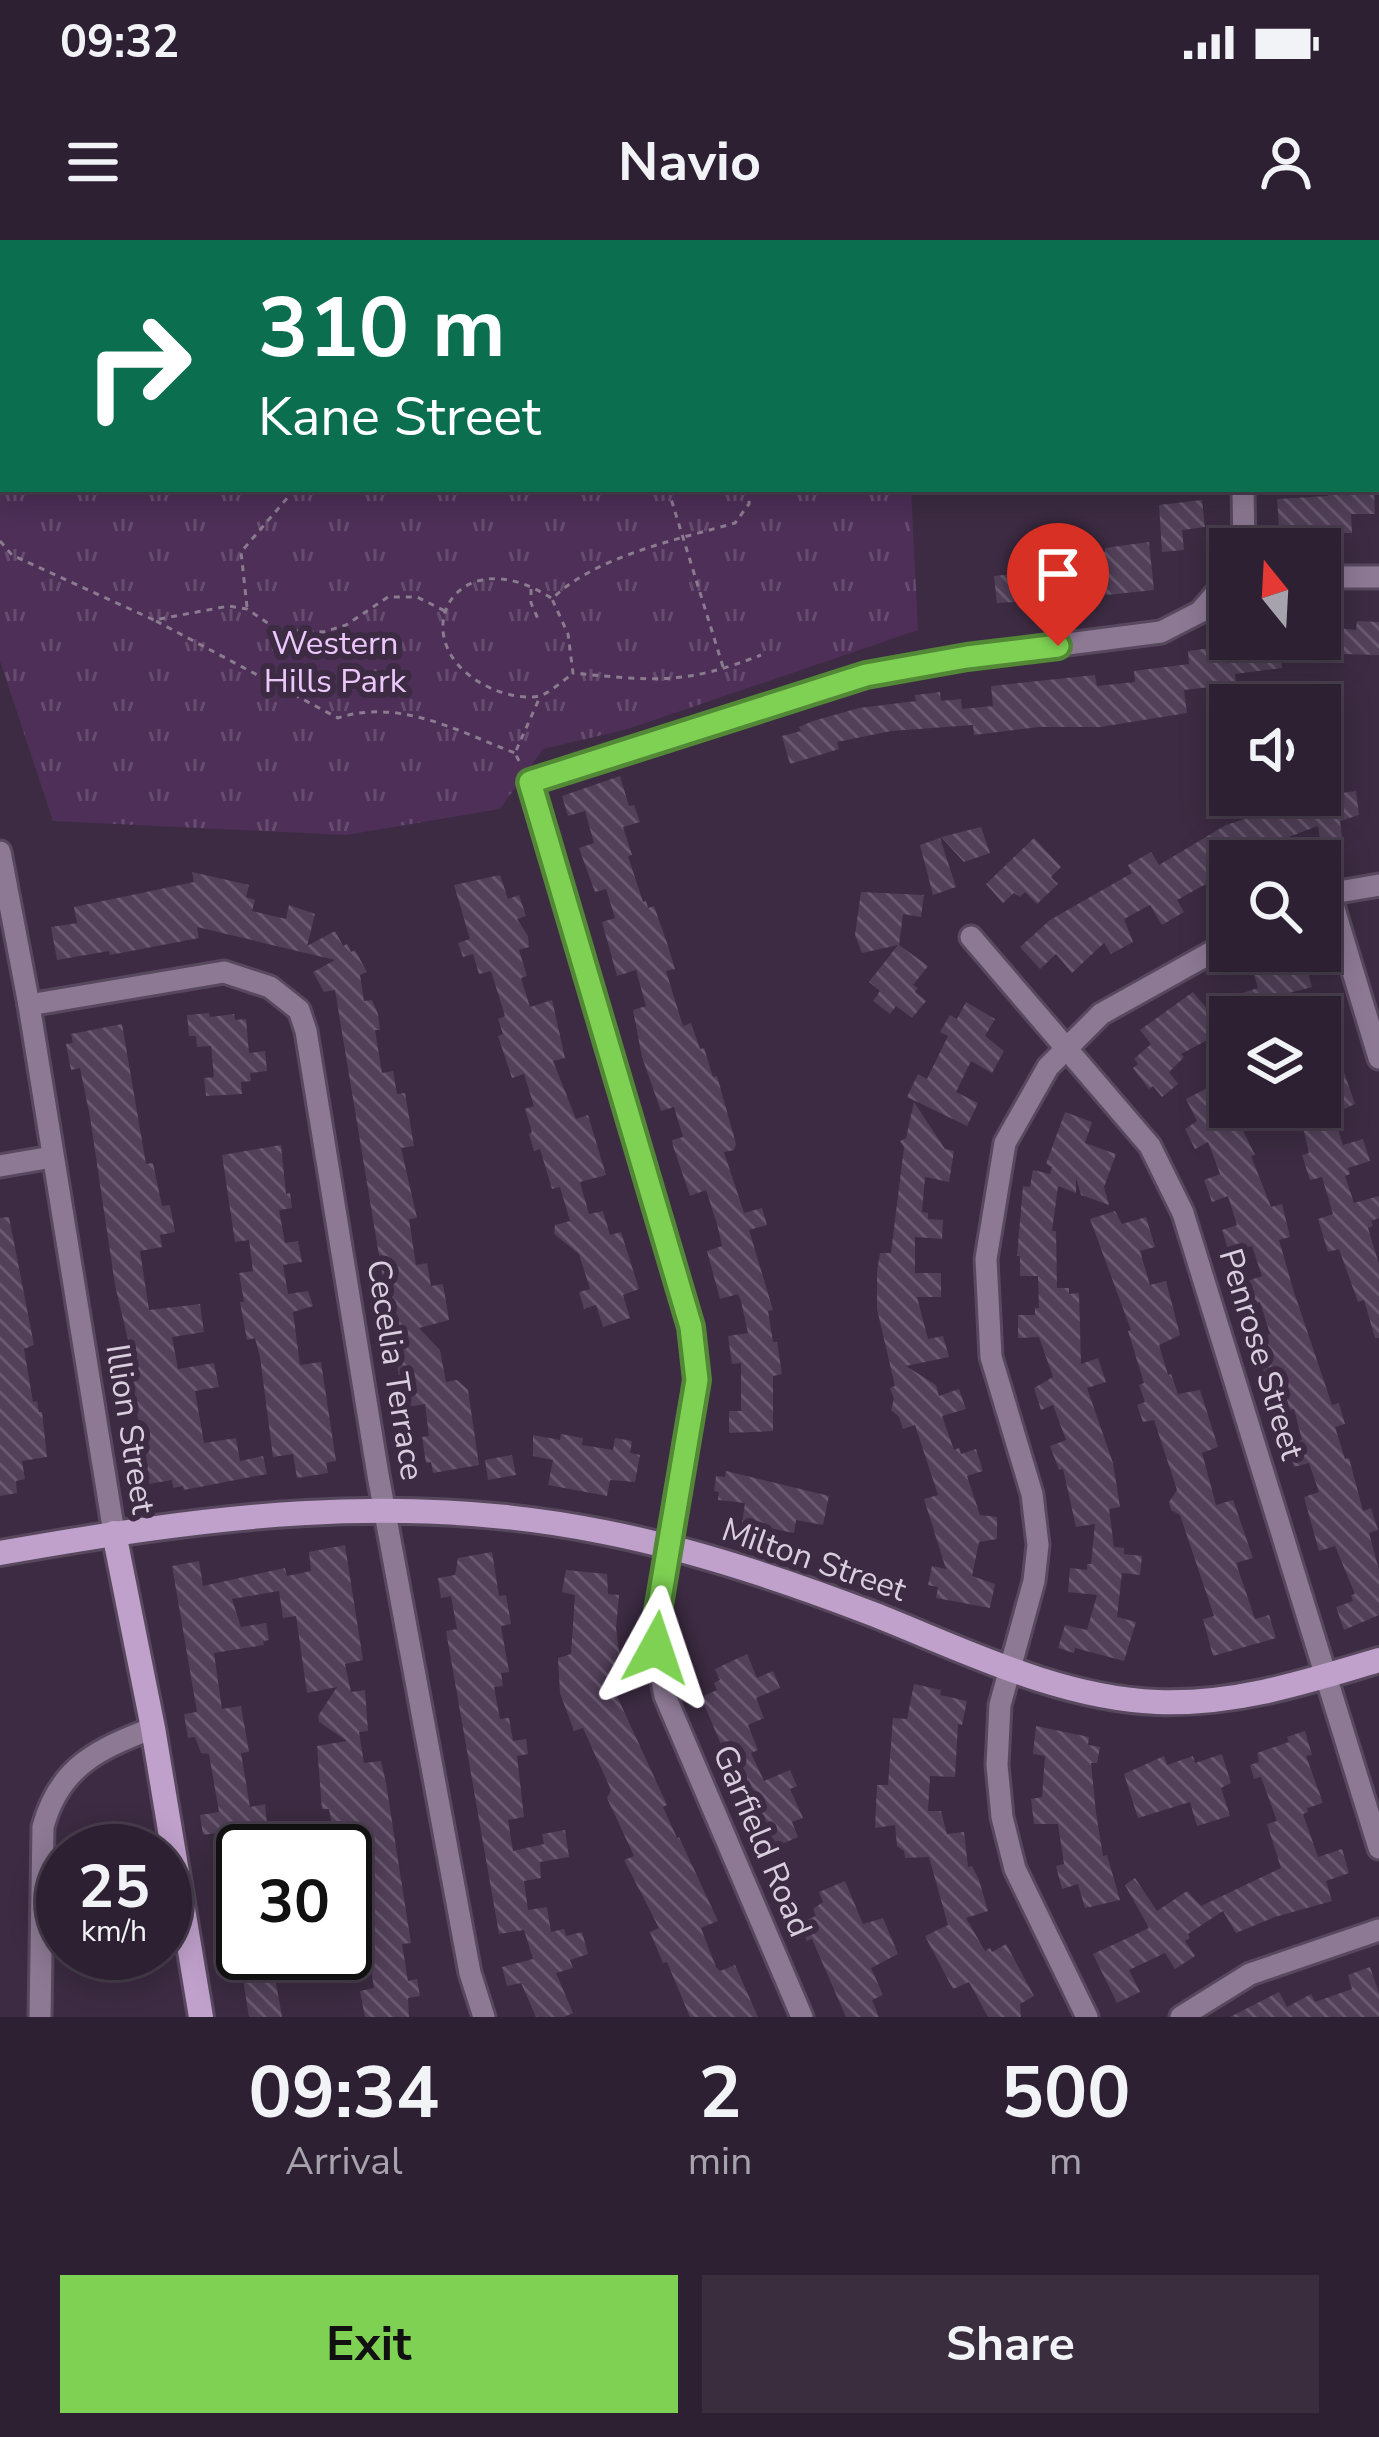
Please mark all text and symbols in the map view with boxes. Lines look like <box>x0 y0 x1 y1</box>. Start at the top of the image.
text: 09:32 <box>60 12 179 73</box>
text: Navio <box>618 125 761 199</box>
icon: menu <box>60 129 126 195</box>
icon: person <box>1253 129 1319 195</box>
text: 310 m <box>258 271 506 386</box>
icon: right <box>60 288 216 444</box>
text: Kane Street <box>258 380 541 454</box>
pin <box>1007 523 1109 646</box>
north arrow <box>1209 528 1341 660</box>
map controls <box>1209 528 1341 1128</box>
icon: arrive <box>1025 541 1091 607</box>
park label: Western Hills Park <box>264 621 407 704</box>
button: sound <box>1209 684 1341 816</box>
button: search <box>1209 840 1341 972</box>
button: layers <box>1209 996 1341 1128</box>
street label: Penrose Street <box>1208 1243 1315 1465</box>
street label: Cecelia Terrace <box>355 1256 435 1484</box>
street label: Illion Street <box>94 1341 166 1518</box>
street label: Milton Street <box>716 1507 913 1613</box>
position arrow <box>593 1585 719 1711</box>
street label: Garfield Road <box>701 1738 823 1944</box>
speed limit sign: 30 <box>216 1824 372 1980</box>
text: 25 <box>78 1846 150 1928</box>
text: km/h <box>81 1911 147 1952</box>
text: 09:34 <box>249 2044 439 2142</box>
text: 2 <box>698 2044 742 2142</box>
text: 500 <box>1001 2044 1130 2142</box>
text: Arrival <box>285 2135 403 2188</box>
text: min <box>688 2135 752 2188</box>
text: m <box>1049 2135 1082 2188</box>
button: Exit <box>60 2275 678 2413</box>
button: Share <box>702 2275 1319 2413</box>

